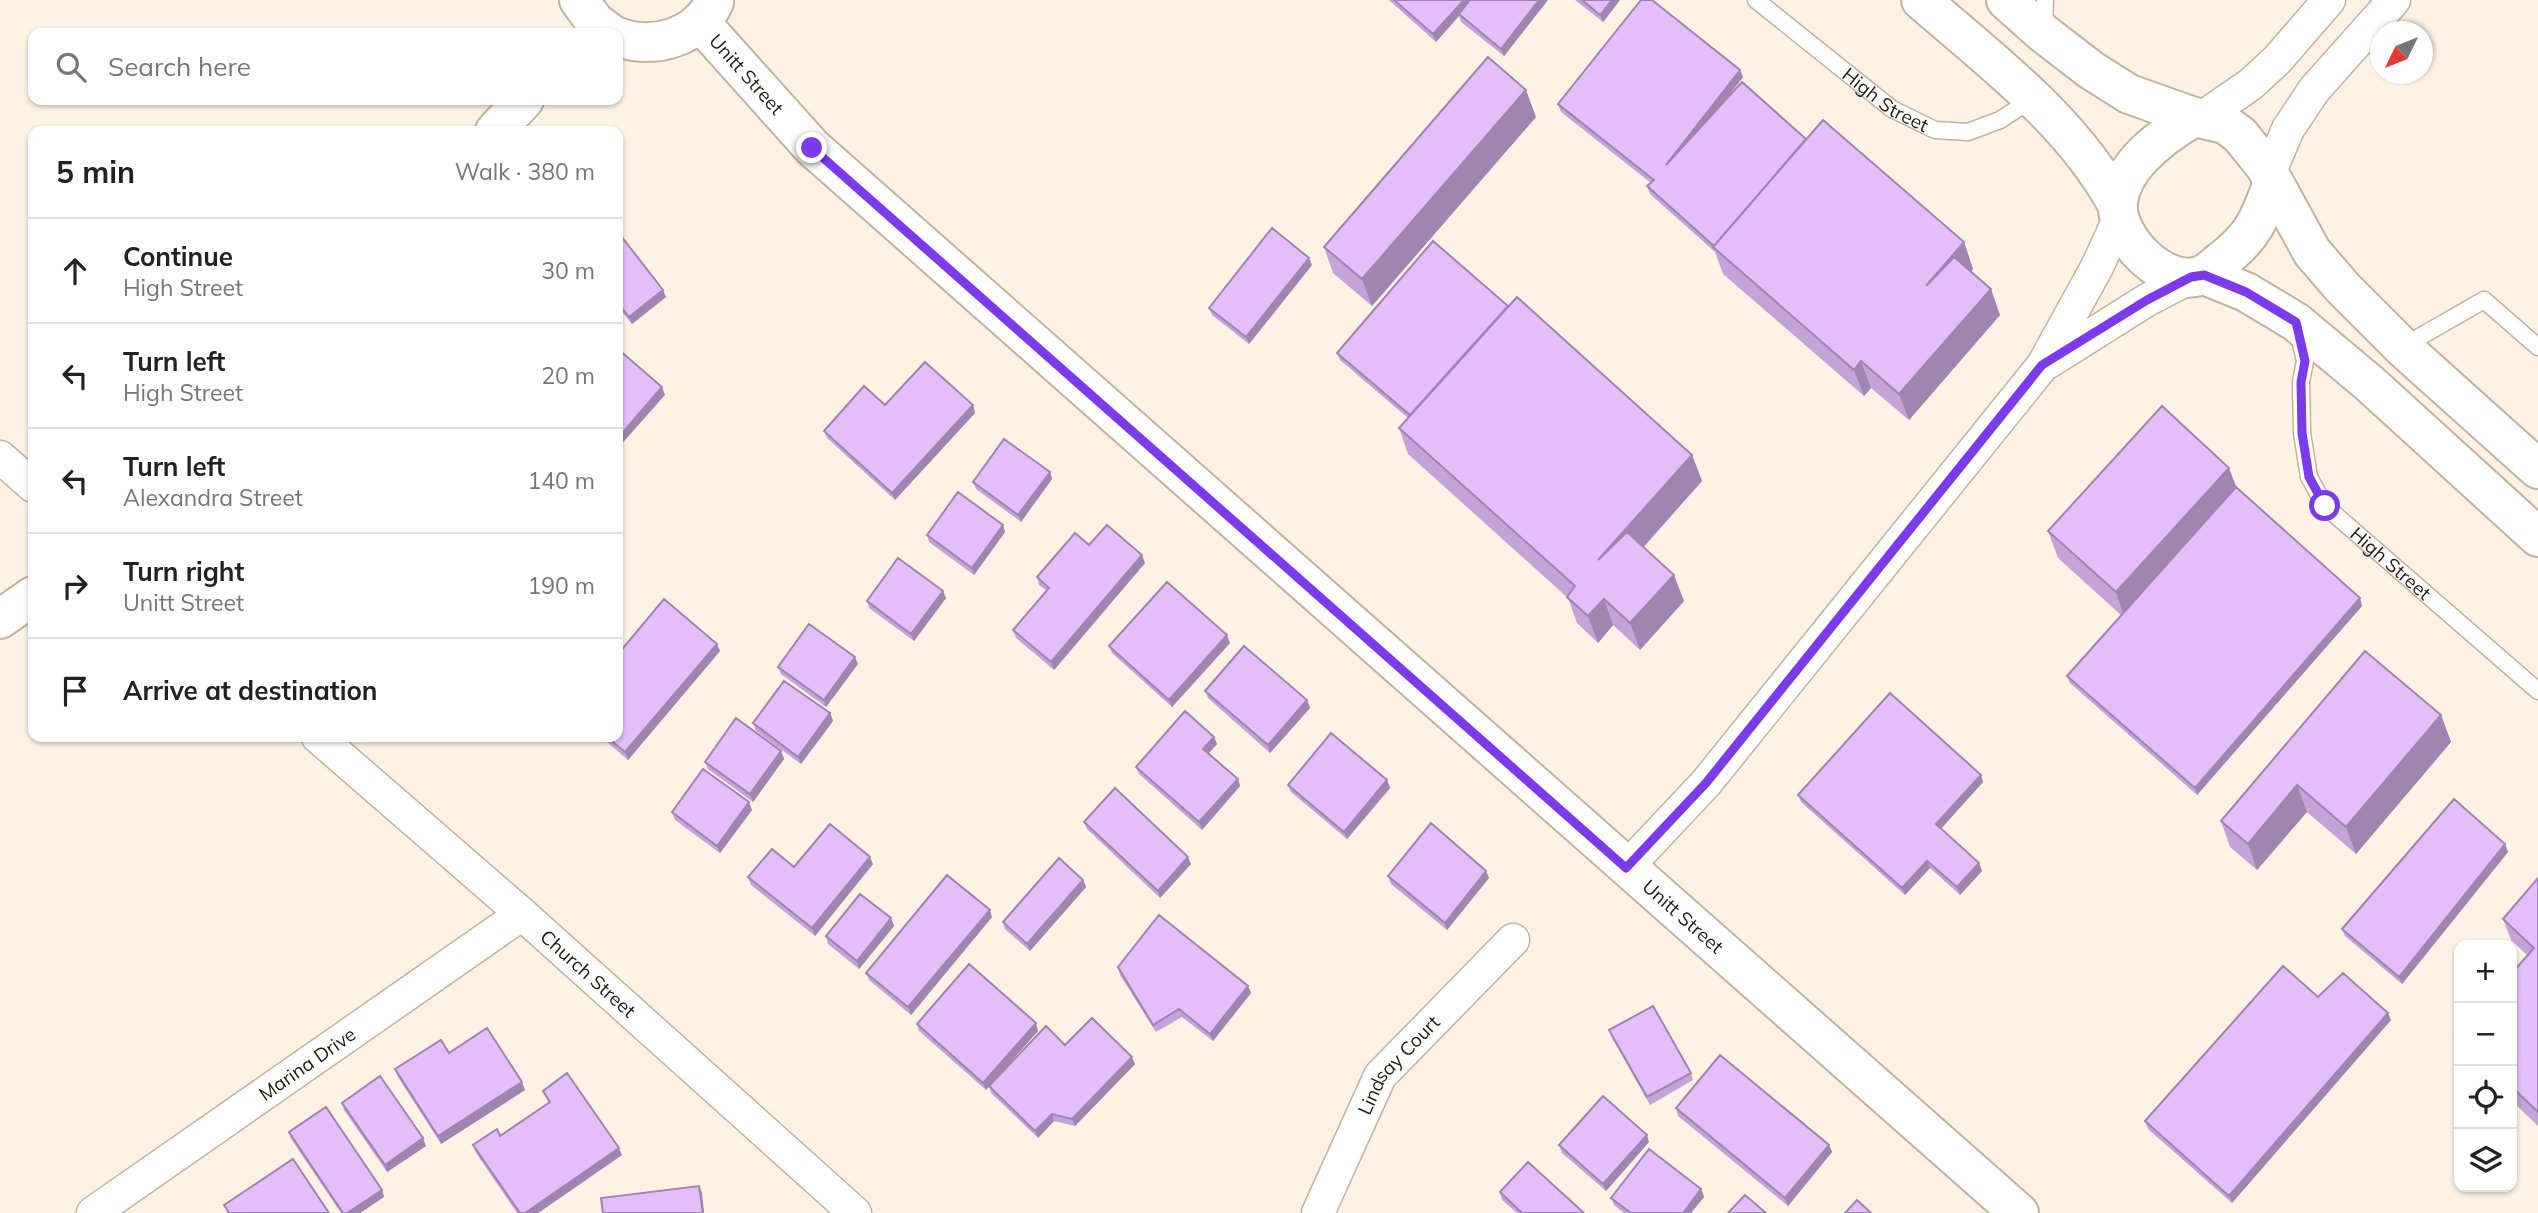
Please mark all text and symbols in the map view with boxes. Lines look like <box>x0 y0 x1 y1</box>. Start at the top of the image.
north arrow <box>2370 21 2433 84</box>
search box <box>28 28 623 105</box>
street label: Unitt Street <box>704 29 789 120</box>
icon: search <box>52 48 90 86</box>
text: Search here <box>108 50 251 83</box>
street label: High Street <box>1838 62 1933 137</box>
route end <box>796 132 827 163</box>
text: 5 min <box>56 153 135 191</box>
text: Walk · 380 m <box>455 157 595 186</box>
text: Continue <box>123 240 233 273</box>
icon: ahead <box>56 252 94 290</box>
text: 30 m <box>541 256 595 285</box>
text: High Street <box>123 273 243 302</box>
text: Turn left <box>123 345 225 378</box>
icon: left <box>56 357 94 395</box>
text: 20 m <box>541 361 595 390</box>
text: High Street <box>123 378 243 407</box>
text: Turn left <box>123 450 225 483</box>
icon: left <box>56 462 94 500</box>
text: 140 m <box>527 466 595 495</box>
text: Alexandra Street <box>123 483 303 512</box>
route start <box>2309 490 2340 521</box>
street label: High Street <box>2346 522 2436 605</box>
text: Turn right <box>123 555 244 588</box>
icon: right <box>56 567 94 605</box>
text: 190 m <box>527 571 595 600</box>
text: Unitt Street <box>123 588 244 617</box>
icon: arrive <box>56 672 94 710</box>
text: Arrive at destination <box>123 674 378 707</box>
street label: Unitt Street <box>1638 874 1729 959</box>
street label: Church Street <box>535 924 641 1023</box>
map controls <box>2454 940 2517 1192</box>
button: + <box>2454 940 2517 1003</box>
button: − <box>2454 1003 2517 1066</box>
street label: Lindsay Court <box>1352 1010 1445 1118</box>
street label: Marina Drive <box>254 1022 360 1106</box>
button: locate <box>2454 1066 2517 1129</box>
button: layers <box>2454 1129 2517 1192</box>

